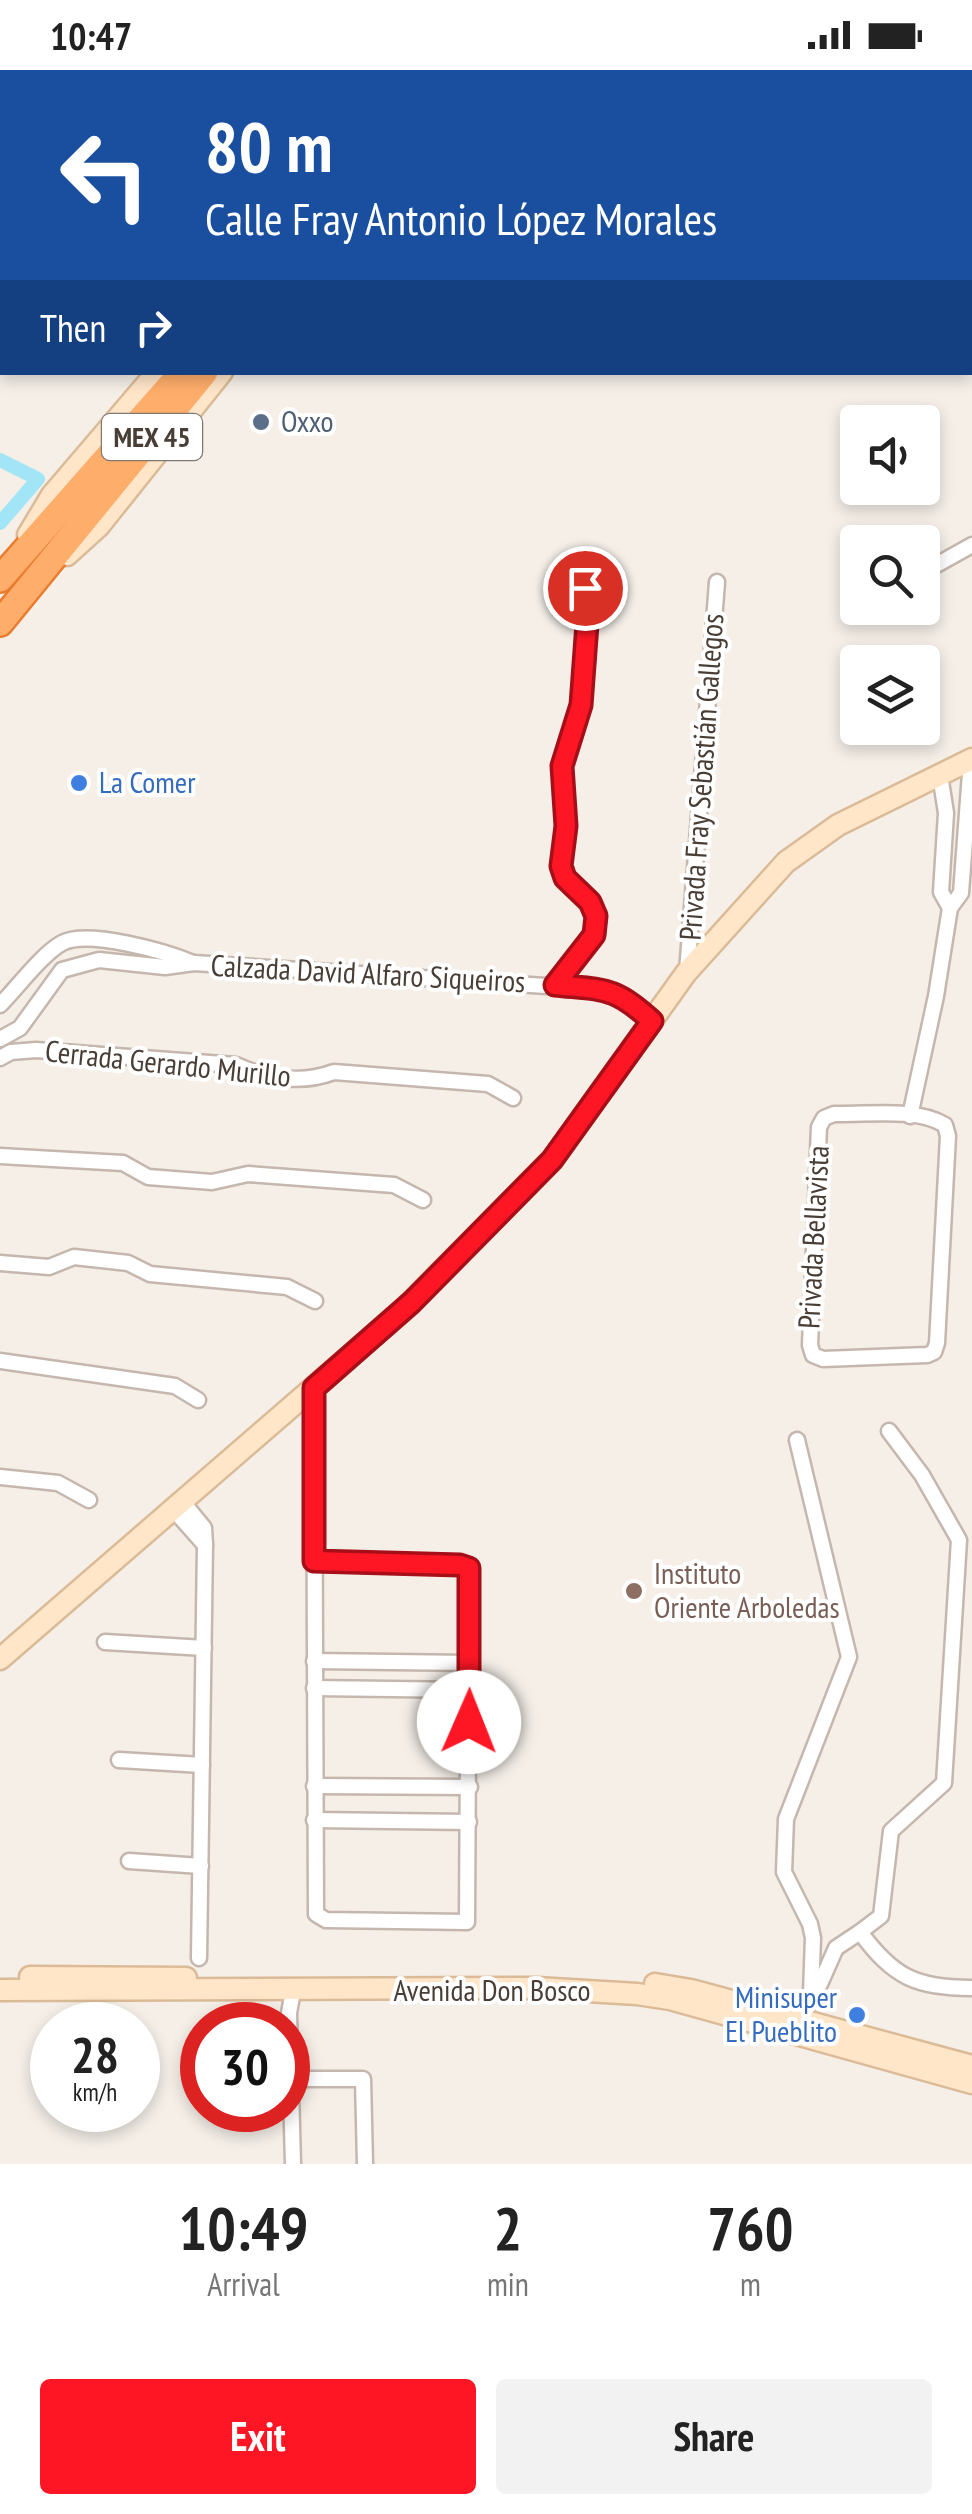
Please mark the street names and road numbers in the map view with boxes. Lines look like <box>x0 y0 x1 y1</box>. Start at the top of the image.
road number: MEX 45 <box>102 414 202 460</box>
street label: Privada Fray Sebastián Gallegos <box>670 612 731 942</box>
street label: Calzada David Alfaro Siqueiros <box>210 945 526 1000</box>
street label: Cerrada Gerardo Murillo <box>43 1030 293 1095</box>
street label: Privada Bellavista <box>788 1144 837 1330</box>
street label: Avenida Don Bosco <box>394 1970 590 2009</box>

